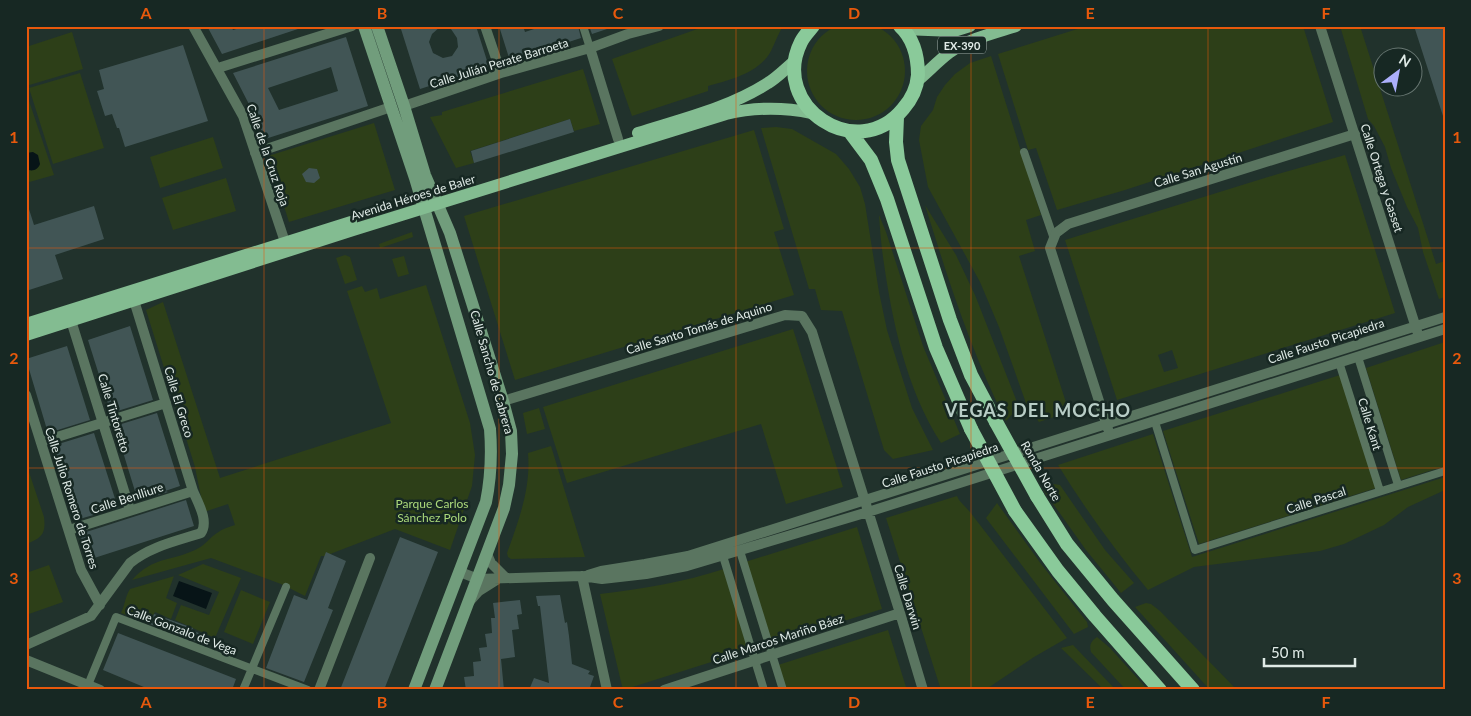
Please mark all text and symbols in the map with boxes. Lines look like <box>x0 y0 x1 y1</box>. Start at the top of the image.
text: A <box>139 3 152 22</box>
text: B <box>377 3 387 22</box>
text: C <box>613 3 624 22</box>
text: D <box>848 3 860 22</box>
text: E <box>1085 3 1095 22</box>
text: F <box>1321 3 1331 22</box>
street label: Calle Julián Perate Barroeta <box>428 35 570 91</box>
road number: EX-390 <box>938 36 986 54</box>
north arrow <box>1374 48 1424 98</box>
text: N <box>1396 50 1414 71</box>
street label: Calle de la Cruz Roja <box>243 102 293 208</box>
street label: Calle Ortega y Gasset <box>1357 122 1407 235</box>
text: 1 <box>9 127 19 146</box>
text: 1 <box>1452 127 1462 146</box>
street label: Calle San Agustín <box>1152 150 1244 190</box>
street label: Avenida Héroes de Baler <box>349 171 478 223</box>
street label: Calle Santo Tomás de Aquino <box>624 299 774 357</box>
street label: Calle Sancho de Cabrera <box>467 308 517 436</box>
street label: Calle Fausto Picapiedra <box>1266 315 1386 367</box>
text: 2 <box>9 348 19 367</box>
text: 2 <box>1452 348 1462 367</box>
street label: Calle El Greco <box>161 365 197 439</box>
street label: Calle Tintoretto <box>95 372 133 454</box>
street label: Calle Kant <box>1355 396 1385 453</box>
district label: VEGAS DEL MOCHO <box>944 399 1131 421</box>
street label: Calle Julio Romero de Torres <box>42 425 102 571</box>
street label: Ronda Norte <box>1018 438 1064 504</box>
street label: Calle Fausto Picapiedra <box>880 439 1000 491</box>
street label: Calle Benlliure <box>89 479 165 517</box>
street label: Calle Pascal <box>1284 483 1348 517</box>
park label: Parque Carlos Sánchez Polo <box>395 496 469 525</box>
street label: Calle Darwin <box>891 563 925 631</box>
text: 3 <box>9 568 19 587</box>
text: 3 <box>1452 568 1462 587</box>
street label: Calle Gonzalo de Vega <box>125 602 239 658</box>
street label: Calle Marcos Mariño Báez <box>711 611 846 667</box>
scale bar <box>1264 636 1355 668</box>
text: 50 m <box>1271 643 1305 661</box>
text: A <box>139 692 152 711</box>
text: B <box>377 692 387 711</box>
text: C <box>613 692 624 711</box>
text: D <box>848 692 860 711</box>
text: E <box>1085 692 1095 711</box>
text: F <box>1321 692 1331 711</box>

